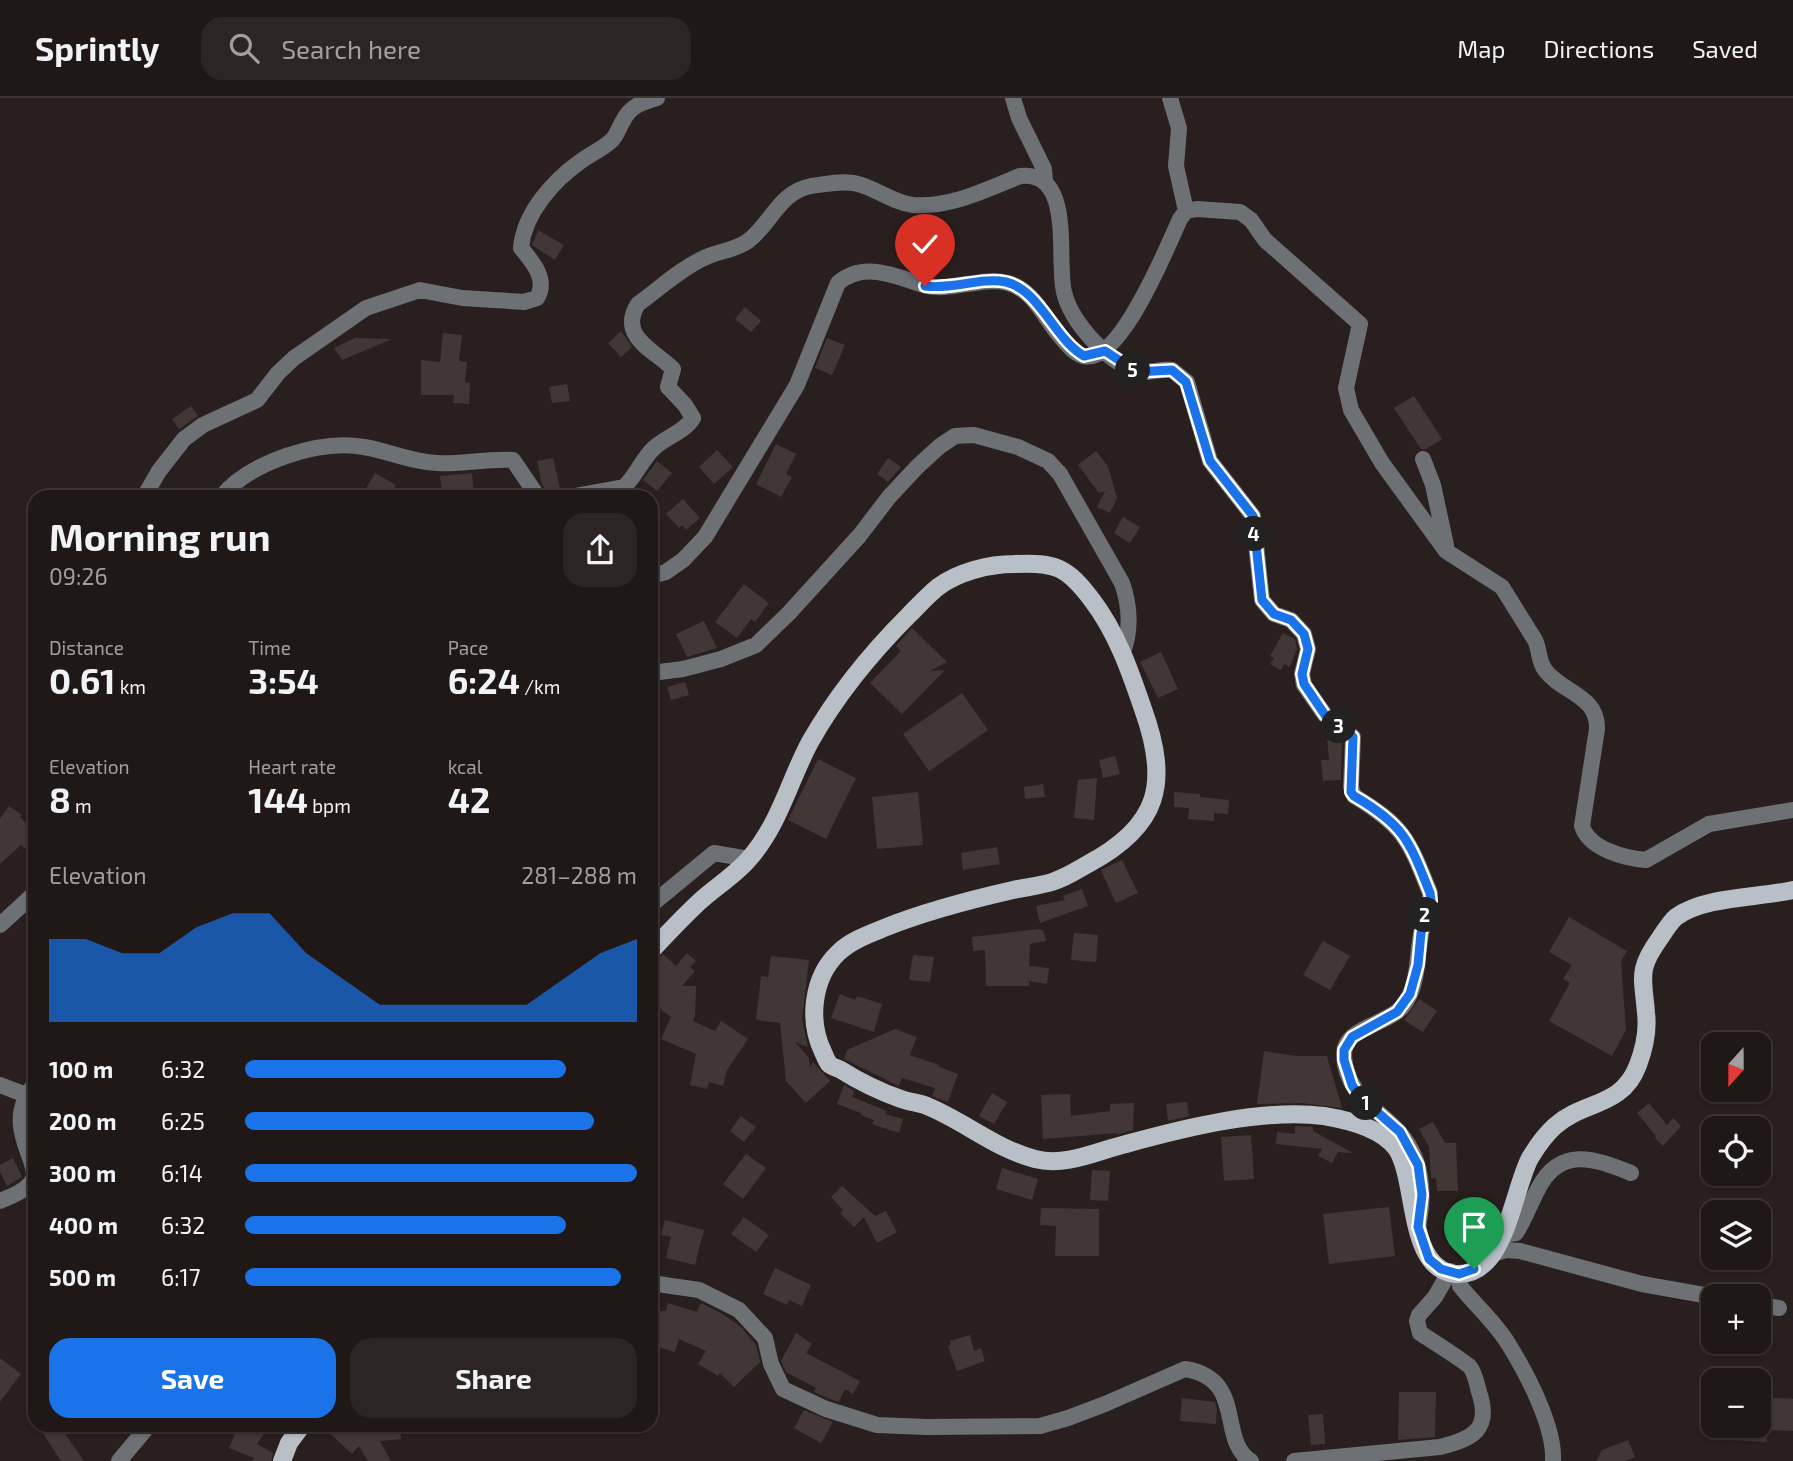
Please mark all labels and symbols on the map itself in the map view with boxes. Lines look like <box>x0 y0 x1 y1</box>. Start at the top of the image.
pin <box>895 214 955 286</box>
pin: 5 <box>1116 352 1150 388</box>
pin: 4 <box>1236 516 1272 551</box>
pin: 3 <box>1322 708 1356 744</box>
pin: 2 <box>1408 898 1442 932</box>
north arrow <box>1701 1032 1771 1102</box>
pin: 1 <box>1348 1086 1384 1121</box>
pin <box>1444 1197 1504 1269</box>

